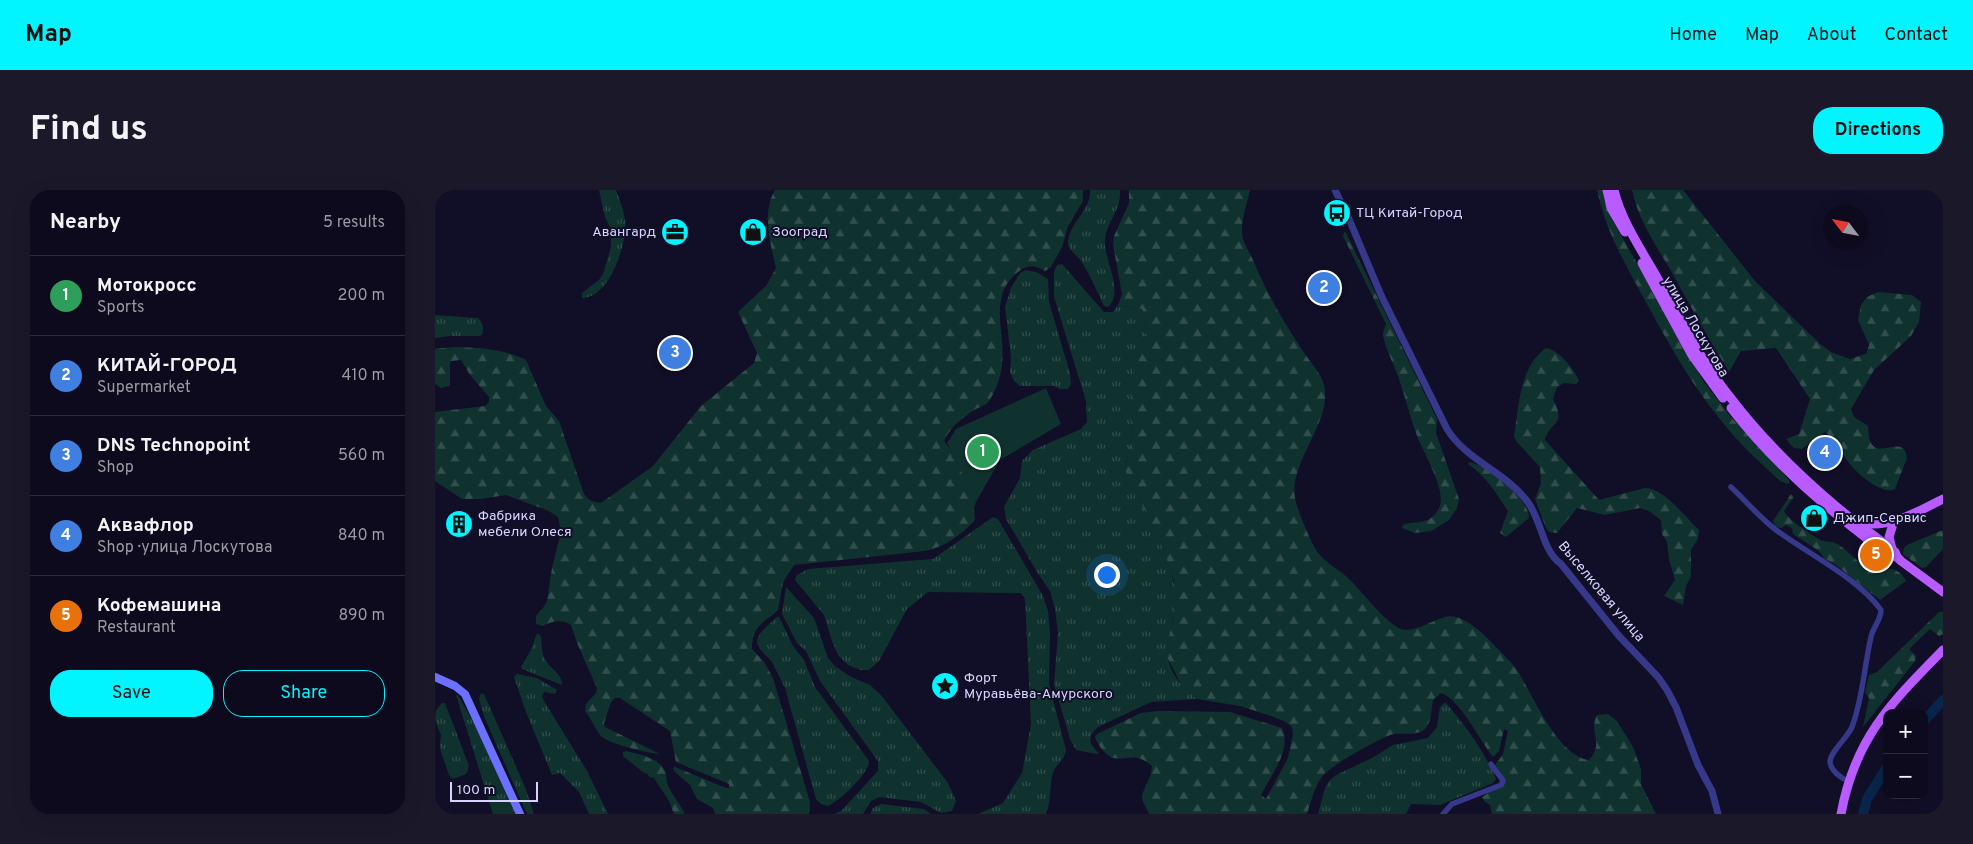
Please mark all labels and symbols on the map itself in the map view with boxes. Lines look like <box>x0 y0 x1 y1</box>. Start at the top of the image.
bus stop icon: ТЦ Китай-Город <box>1322 198 1352 228</box>
place label: ТЦ Китай-Город <box>1356 205 1462 222</box>
north arrow <box>1823 205 1868 250</box>
office icon: Авангард <box>660 217 690 247</box>
shop icon: Зооград <box>738 217 768 247</box>
place label: Авангард <box>592 224 656 241</box>
place label: Зооград <box>772 224 827 241</box>
pin: 2 <box>1308 269 1340 307</box>
street label: улица Лоскутова <box>1658 273 1732 381</box>
pin: 3 <box>659 334 691 372</box>
pin: 1 <box>967 433 999 471</box>
pin: 4 <box>1809 434 1841 472</box>
shop icon: Джип-Сервис <box>1799 503 1829 533</box>
place label: Фабрика мебели Олеся <box>478 508 572 541</box>
building icon: Фабрика мебели Олеся <box>444 509 474 539</box>
place label: Джип-Сервис <box>1833 510 1927 527</box>
pin: 5 <box>1860 536 1892 574</box>
street label: Выселковая улица <box>1554 538 1648 646</box>
your location <box>1094 562 1120 588</box>
place label: Форт Муравьёва-Амурского <box>964 670 1113 703</box>
place icon: Форт Муравьёва-Амурского <box>930 671 960 701</box>
scale bar <box>450 779 537 802</box>

